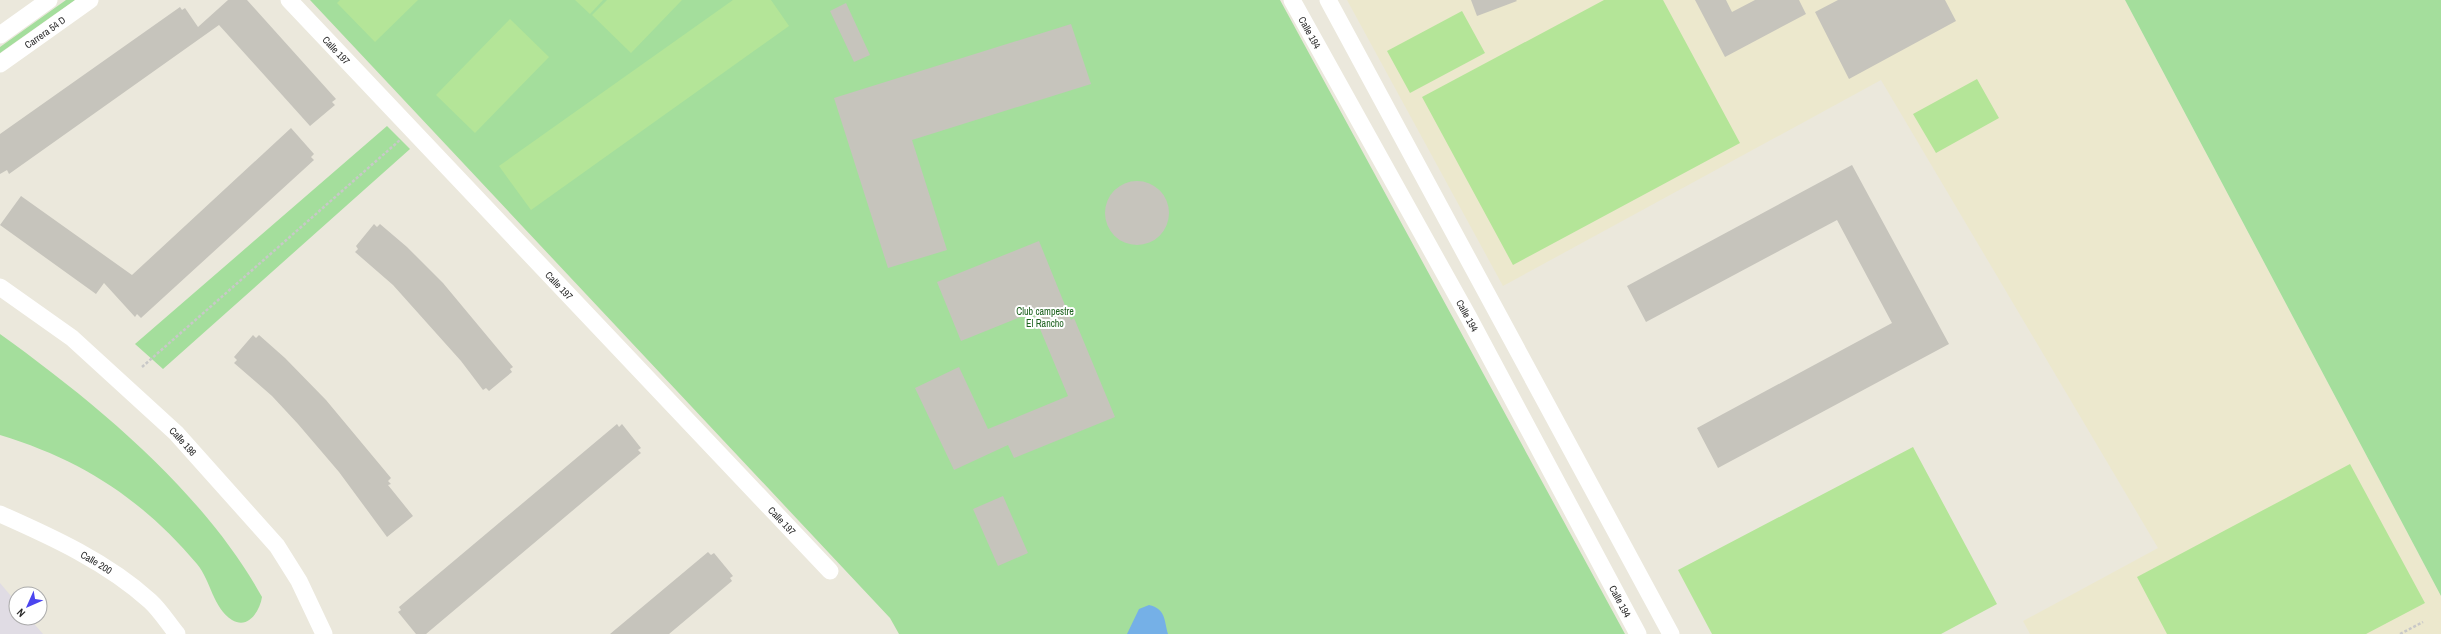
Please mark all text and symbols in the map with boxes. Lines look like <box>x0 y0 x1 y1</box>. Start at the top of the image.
street label: Carrera 54 D <box>22 13 68 51</box>
street label: Calle 194 <box>1296 14 1324 51</box>
street label: Calle 197 <box>320 33 353 67</box>
street label: Calle 197 <box>543 268 576 303</box>
street label: Calle 194 <box>1454 297 1482 334</box>
park label: Club campestre El Rancho <box>1016 305 1074 330</box>
street label: Calle 198 <box>167 424 200 459</box>
street label: Calle 197 <box>765 503 799 538</box>
street label: Calle 200 <box>78 548 115 577</box>
street label: Calle 194 <box>1607 583 1635 620</box>
north arrow <box>8 586 48 626</box>
text: N <box>14 606 28 620</box>

